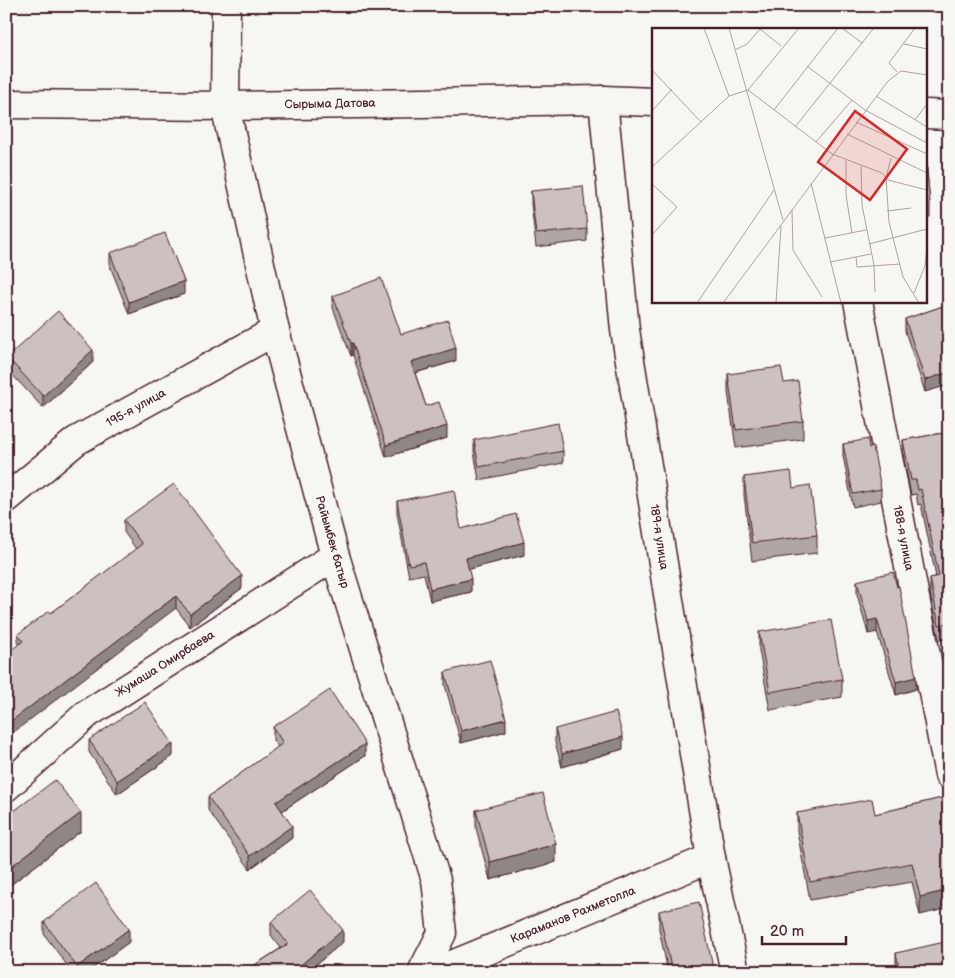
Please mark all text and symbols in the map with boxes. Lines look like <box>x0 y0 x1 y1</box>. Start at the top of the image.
inset map <box>652 28 928 302</box>
street label: Сырыма Датова <box>284 96 376 112</box>
street label: 195-я улица <box>104 385 168 431</box>
street label: Райымбек батыр <box>312 494 352 590</box>
street label: 189-я улица <box>646 503 672 571</box>
street label: 188-я улица <box>889 504 917 572</box>
street label: Жумаша Омирбаева <box>113 627 217 701</box>
street label: Караманов Рахметолла <box>508 883 638 947</box>
scale bar <box>762 913 846 945</box>
text: 20 m <box>770 922 804 941</box>

